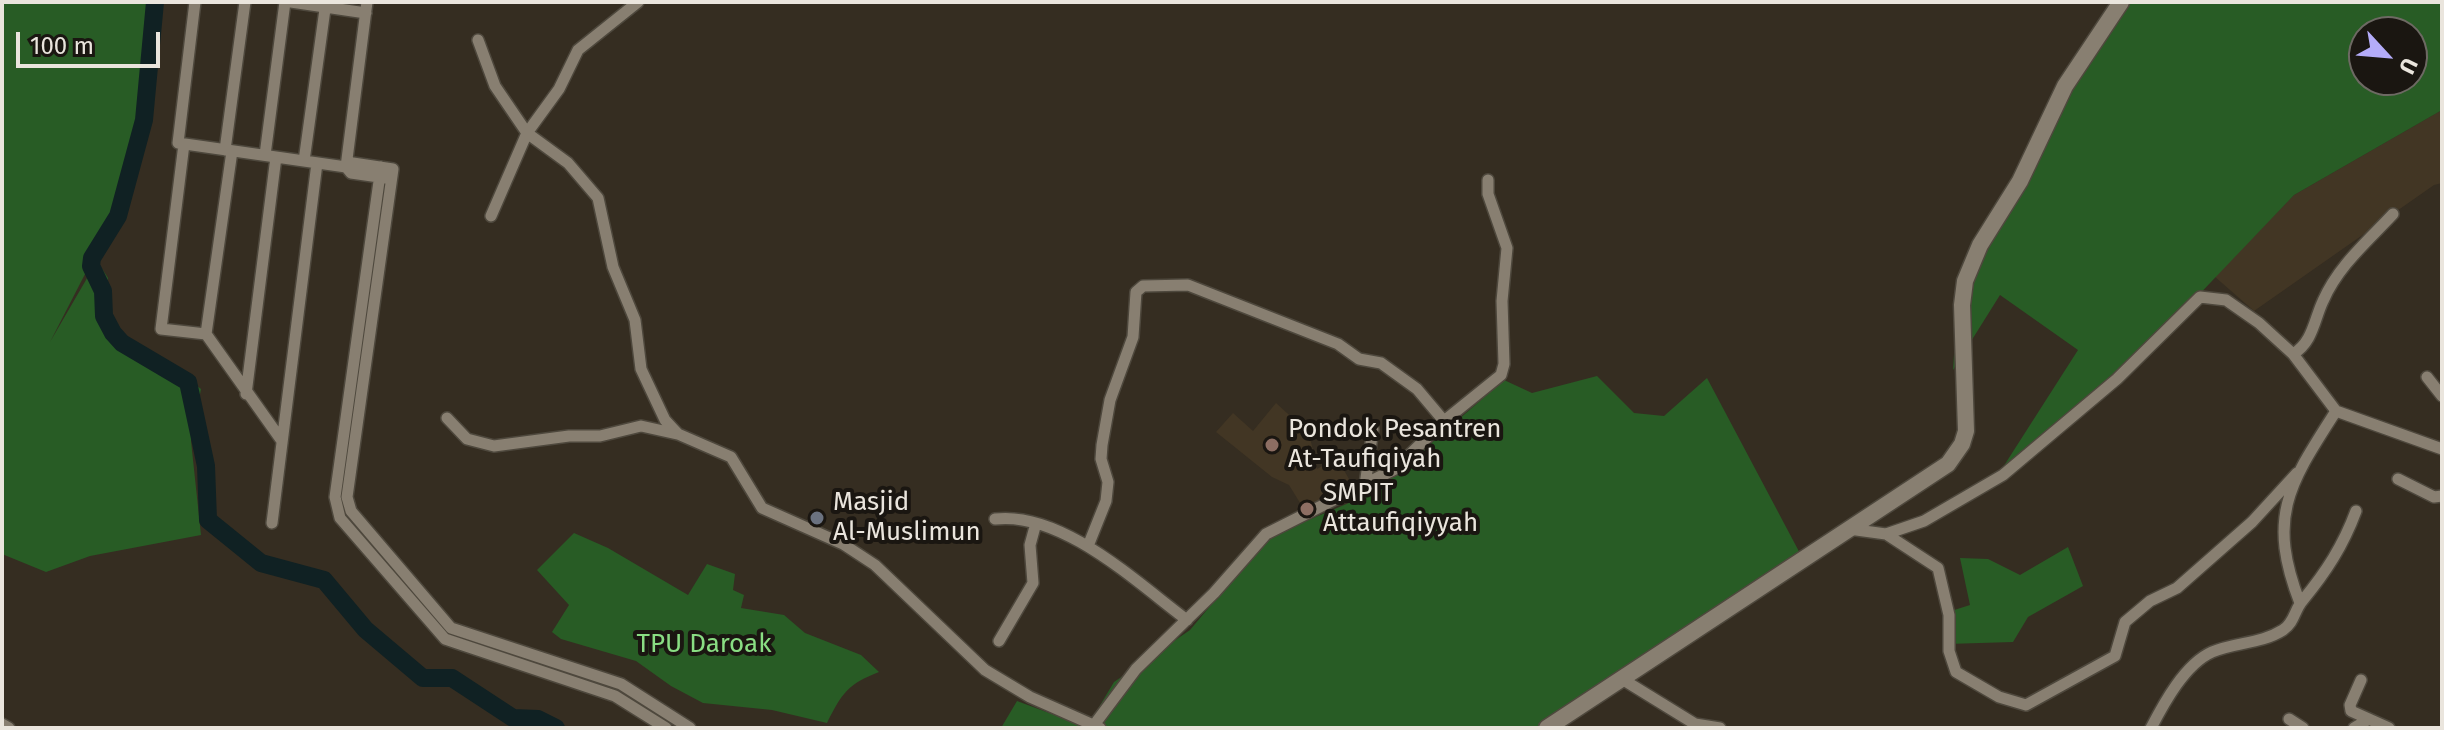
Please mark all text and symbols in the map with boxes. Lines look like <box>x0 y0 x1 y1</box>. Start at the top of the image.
scale bar <box>20 16 164 66</box>
north arrow <box>2348 16 2428 96</box>
text: 100 m <box>30 32 94 60</box>
text: U <box>2393 53 2424 78</box>
place label: Pondok Pesantren At-Taufiqiyah <box>1288 414 1501 476</box>
marker: Pondok Pesantren At-Taufiqiyah <box>1263 436 1281 454</box>
place label: SMPIT Attaufiqiyyah <box>1323 478 1478 540</box>
place label: Masjid Al-Muslimun <box>833 487 981 548</box>
marker: SMPIT Attaufiqiyyah <box>1298 500 1316 518</box>
marker: Masjid Al-Muslimun <box>808 509 826 527</box>
park label: TPU Daroak <box>637 629 771 661</box>

